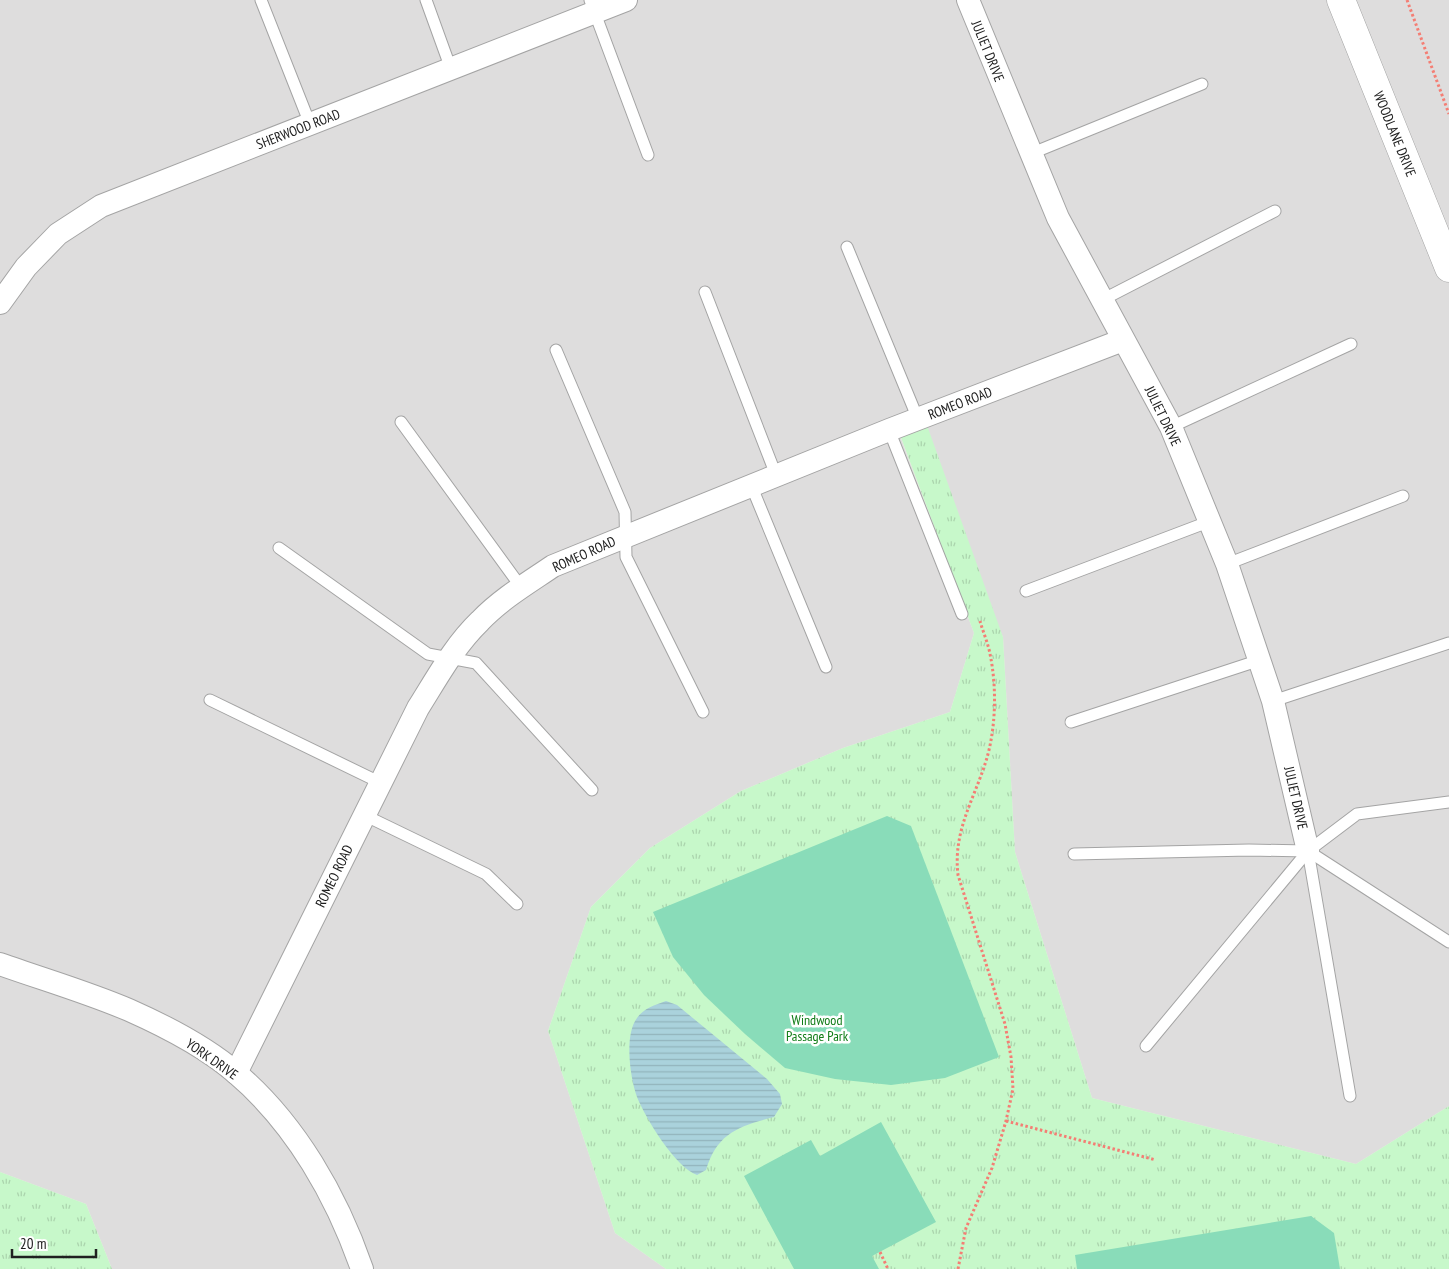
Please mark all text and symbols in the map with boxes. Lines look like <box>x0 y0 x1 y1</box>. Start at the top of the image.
street label: JULIET DRIVE <box>967 17 1008 84</box>
street label: WOODLANE DRIVE <box>1370 89 1420 179</box>
street label: SHERWOOD ROAD <box>254 105 342 153</box>
street label: JULIET DRIVE <box>1140 382 1185 449</box>
street label: ROMEO ROAD <box>925 383 995 423</box>
street label: ROMEO ROAD <box>550 532 618 576</box>
street label: JULIET DRIVE <box>1280 764 1312 831</box>
street label: ROMEO ROAD <box>311 842 357 910</box>
park label: Windwood Passage Park <box>786 1011 849 1045</box>
street label: YORK DRIVE <box>182 1035 242 1083</box>
scale bar <box>12 1226 96 1258</box>
text: 20 m <box>20 1234 46 1253</box>

